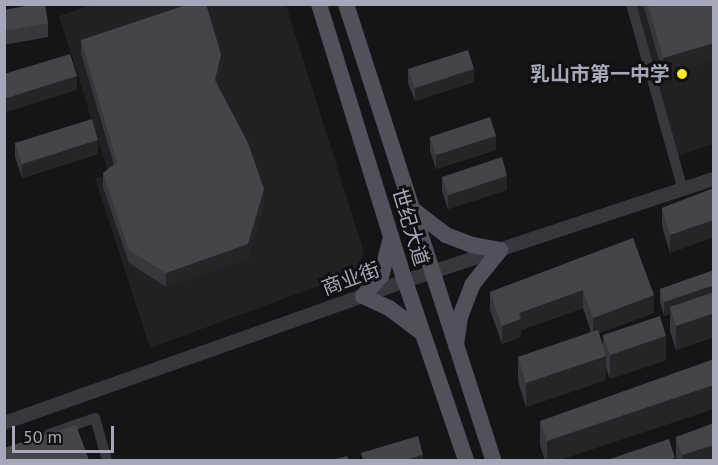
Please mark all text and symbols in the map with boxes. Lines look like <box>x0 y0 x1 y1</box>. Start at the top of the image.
place label: 乳山市第一中学 <box>530 62 670 86</box>
marker: 乳山市第一中学 <box>675 67 689 81</box>
street label: 世纪大道 <box>387 185 433 269</box>
street label: 商业街 <box>319 257 383 301</box>
scale bar <box>15 414 117 452</box>
text: 50 m <box>23 425 62 448</box>

